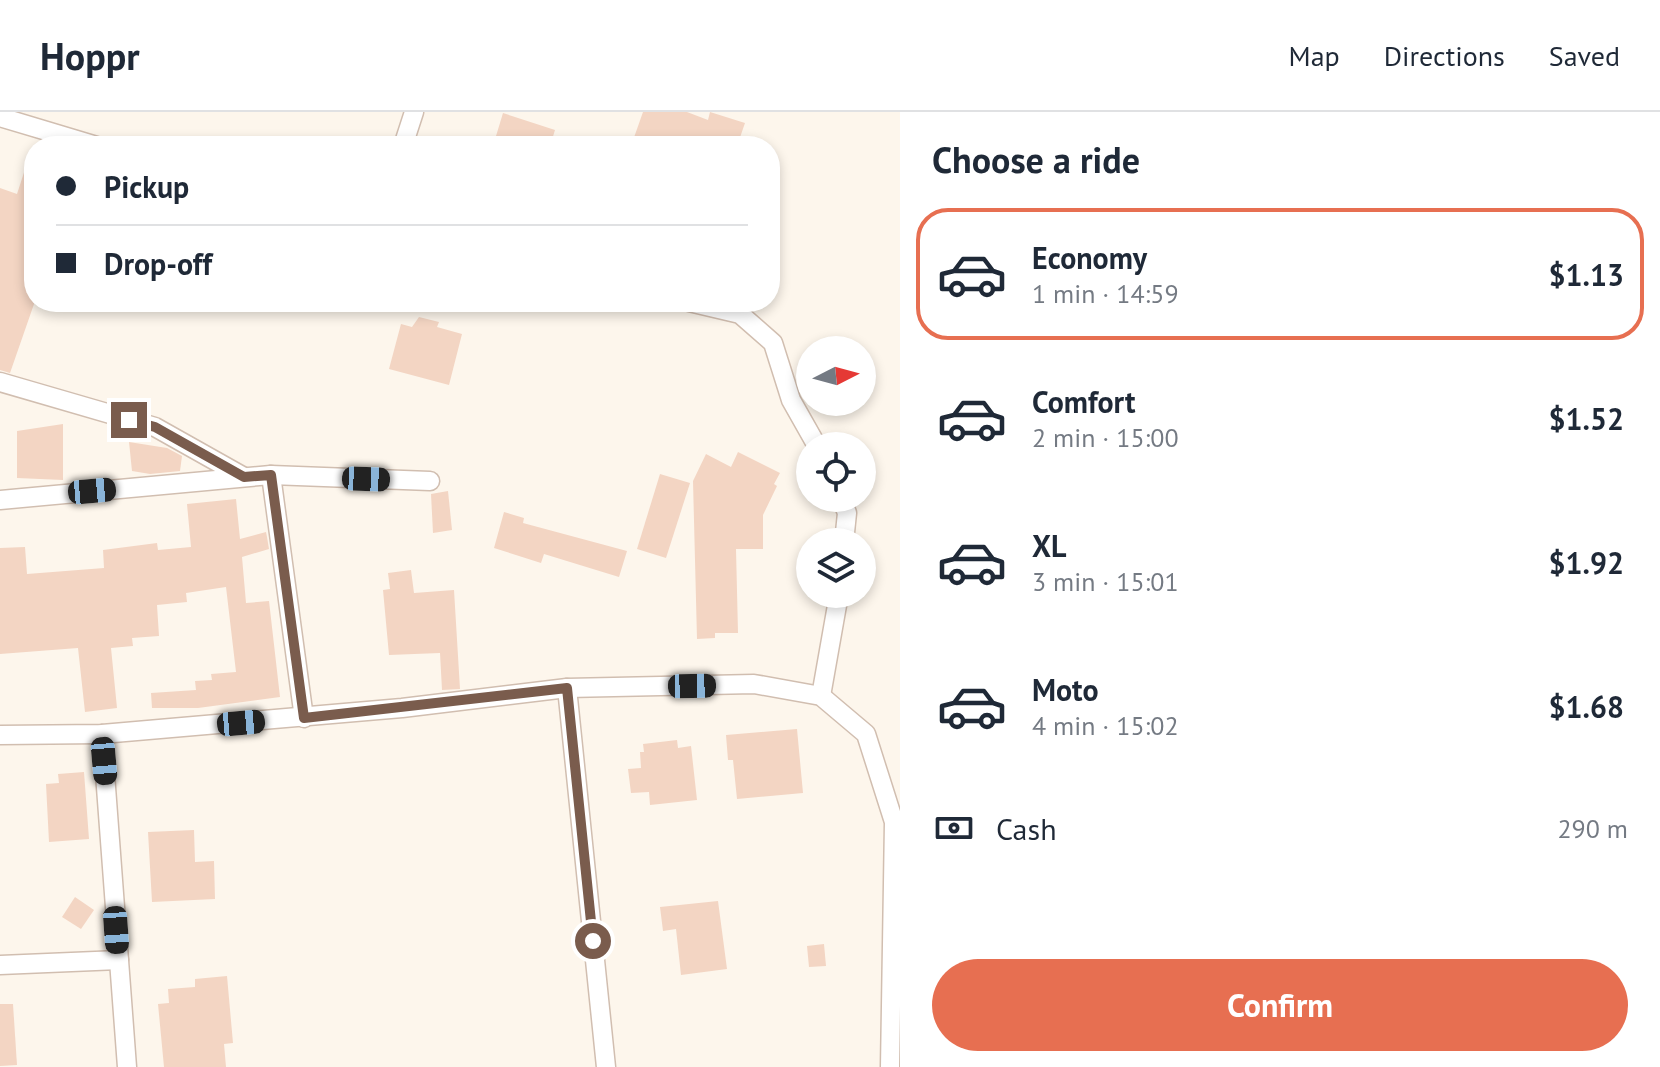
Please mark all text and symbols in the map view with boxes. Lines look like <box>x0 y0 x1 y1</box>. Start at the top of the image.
text: Hoppr <box>40 31 140 80</box>
text: Map <box>1289 37 1340 74</box>
text: Directions <box>1384 37 1505 74</box>
text: Saved <box>1549 37 1620 74</box>
text: Choose a ride <box>932 136 1140 183</box>
text: Pickup <box>104 167 189 206</box>
icon: car <box>936 238 1008 310</box>
text: Economy <box>1032 238 1147 277</box>
text: Drop-off <box>104 244 212 283</box>
text: $1.13 <box>1549 255 1624 294</box>
text: 1 min · 14:59 <box>1032 277 1179 310</box>
north arrow <box>796 336 876 416</box>
map controls <box>796 336 876 608</box>
icon: car <box>936 382 1008 454</box>
text: Comfort <box>1032 382 1135 421</box>
text: $1.52 <box>1549 399 1624 438</box>
route end <box>111 402 147 438</box>
text: 2 min · 15:00 <box>1032 421 1179 454</box>
button: locate <box>796 432 876 512</box>
car <box>342 466 390 492</box>
car <box>67 477 117 505</box>
icon: car <box>936 526 1008 598</box>
text: XL <box>1032 526 1066 565</box>
button: layers <box>796 528 876 608</box>
text: $1.92 <box>1549 543 1624 582</box>
text: 3 min · 15:01 <box>1032 565 1179 598</box>
icon: car <box>936 670 1008 742</box>
text: Moto <box>1032 670 1099 709</box>
car <box>668 674 716 698</box>
text: $1.68 <box>1549 687 1624 726</box>
car <box>216 709 266 737</box>
text: 4 min · 15:02 <box>1032 709 1179 742</box>
car <box>90 736 118 786</box>
icon: cash <box>932 806 976 850</box>
text: Cash <box>996 809 1057 848</box>
text: 290 m <box>1557 812 1628 845</box>
car <box>102 905 130 955</box>
route start <box>575 923 611 959</box>
button: Confirm <box>932 959 1628 1051</box>

